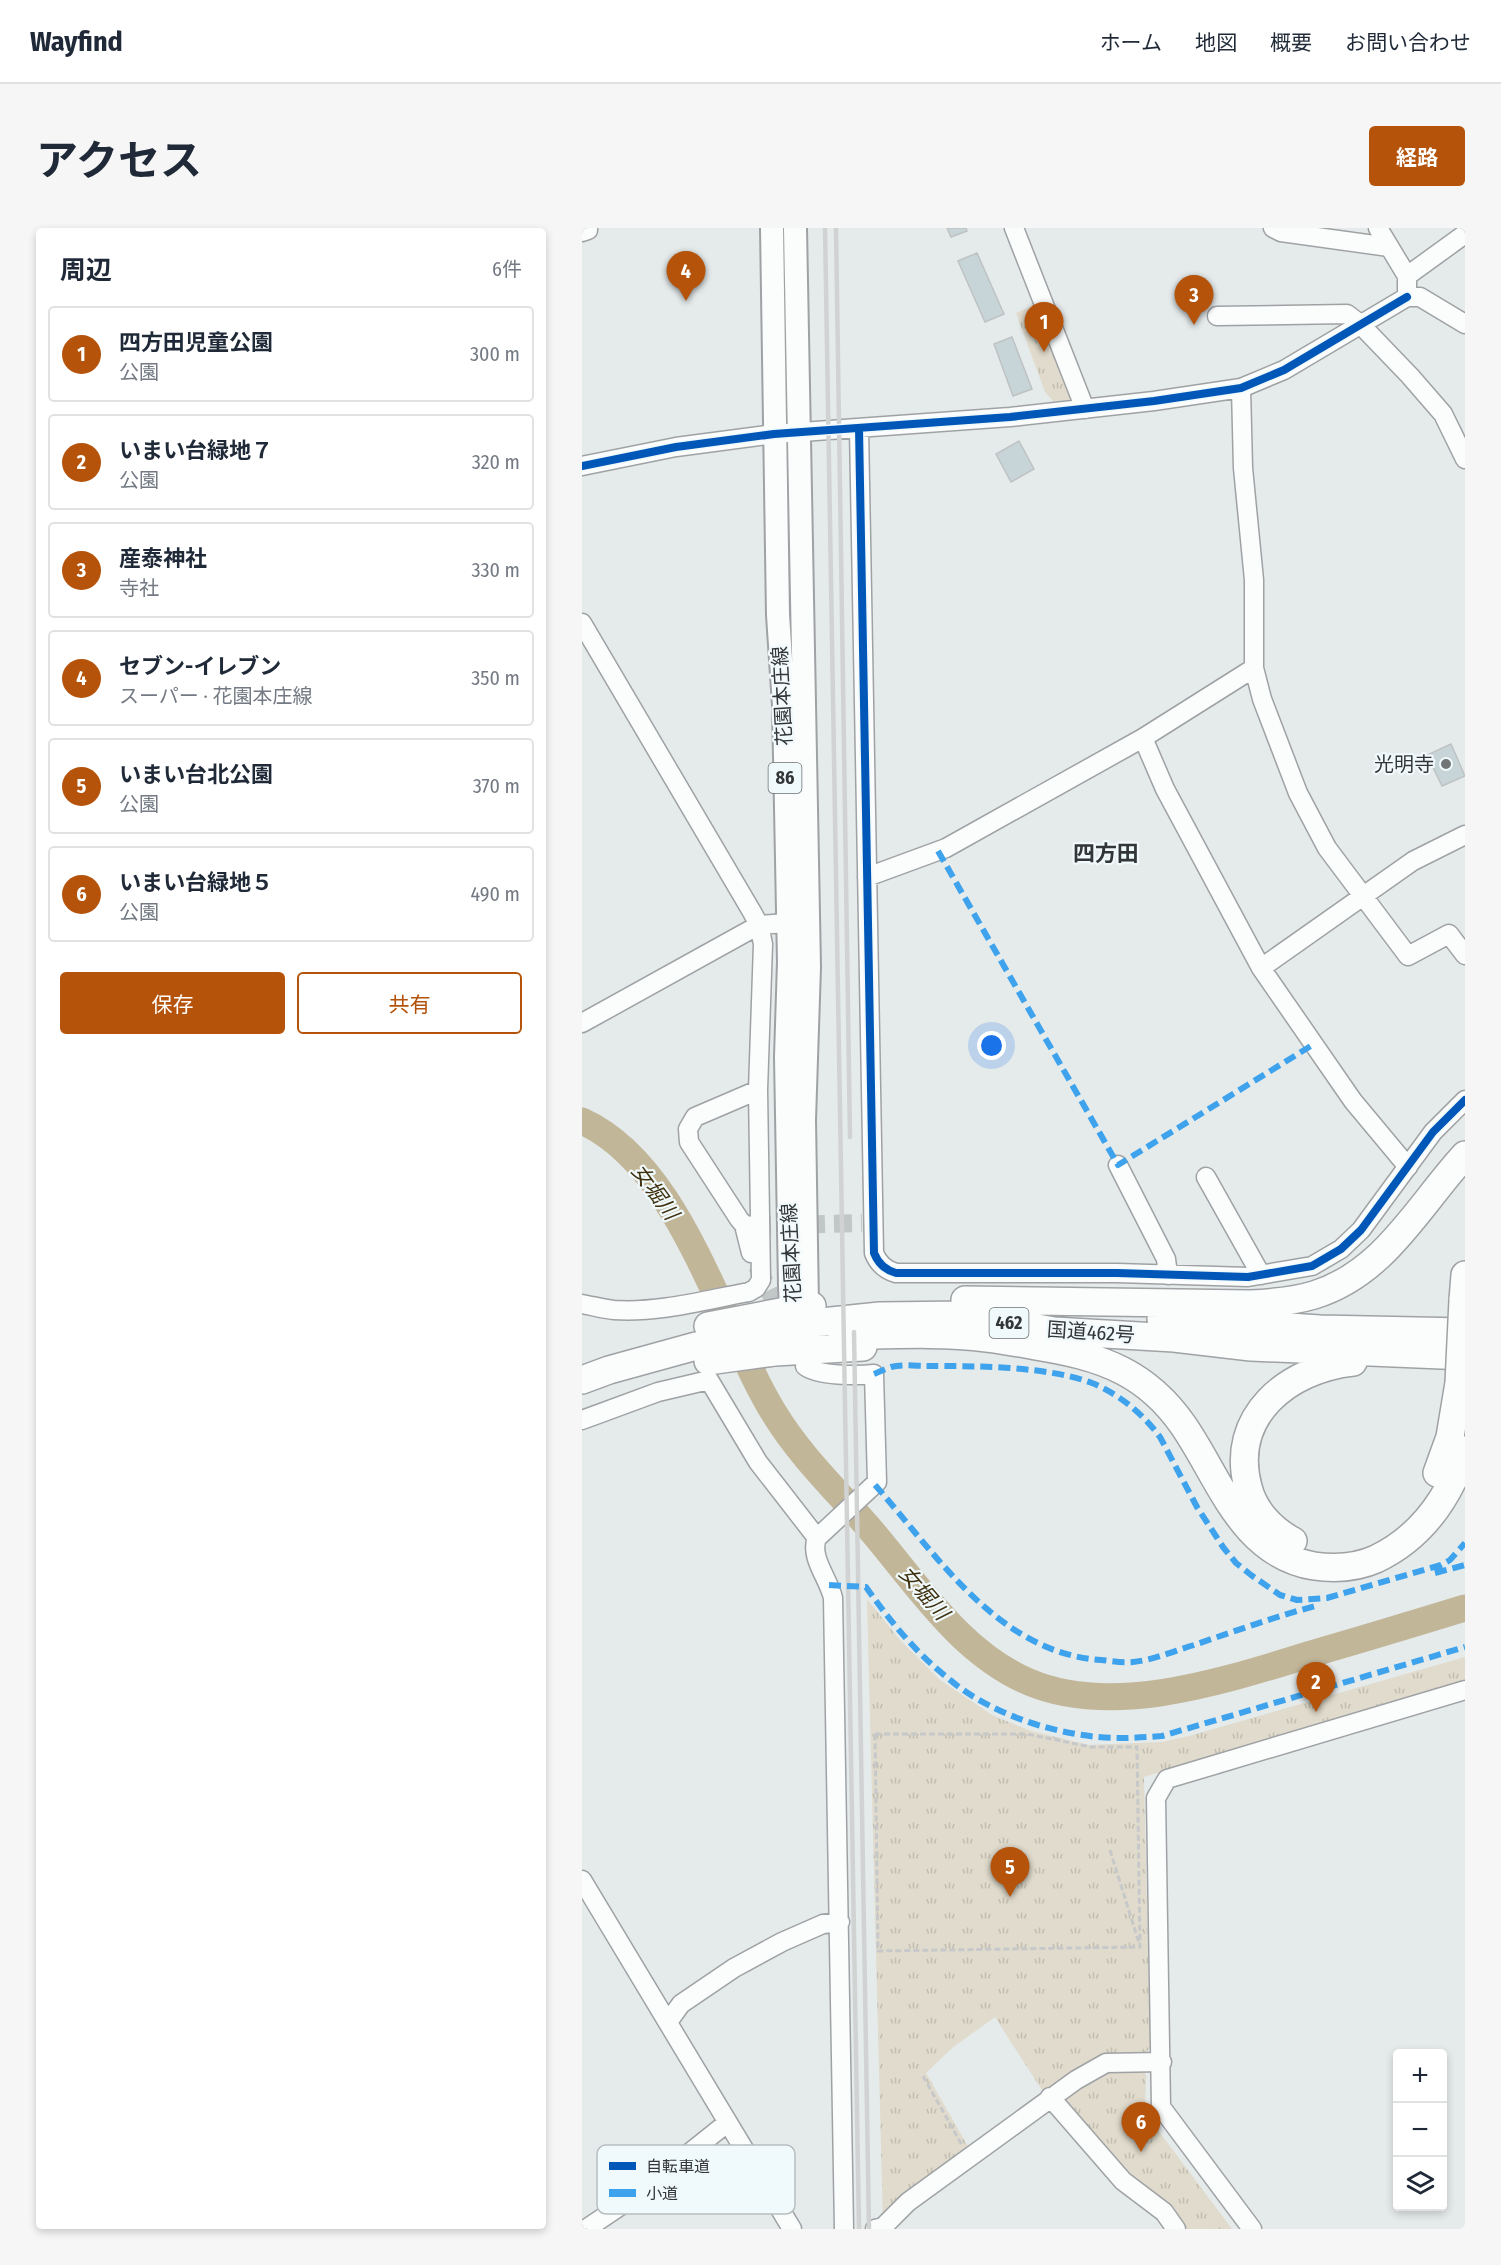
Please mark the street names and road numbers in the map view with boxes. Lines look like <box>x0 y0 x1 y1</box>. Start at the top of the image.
street label: 花園本庄線 <box>767 645 797 747</box>
road number: 86 <box>768 763 802 793</box>
street label: 花園本庄線 <box>776 1202 806 1304</box>
road number: 462 <box>990 1308 1028 1338</box>
street label: 国道462号 <box>1046 1317 1136 1347</box>

